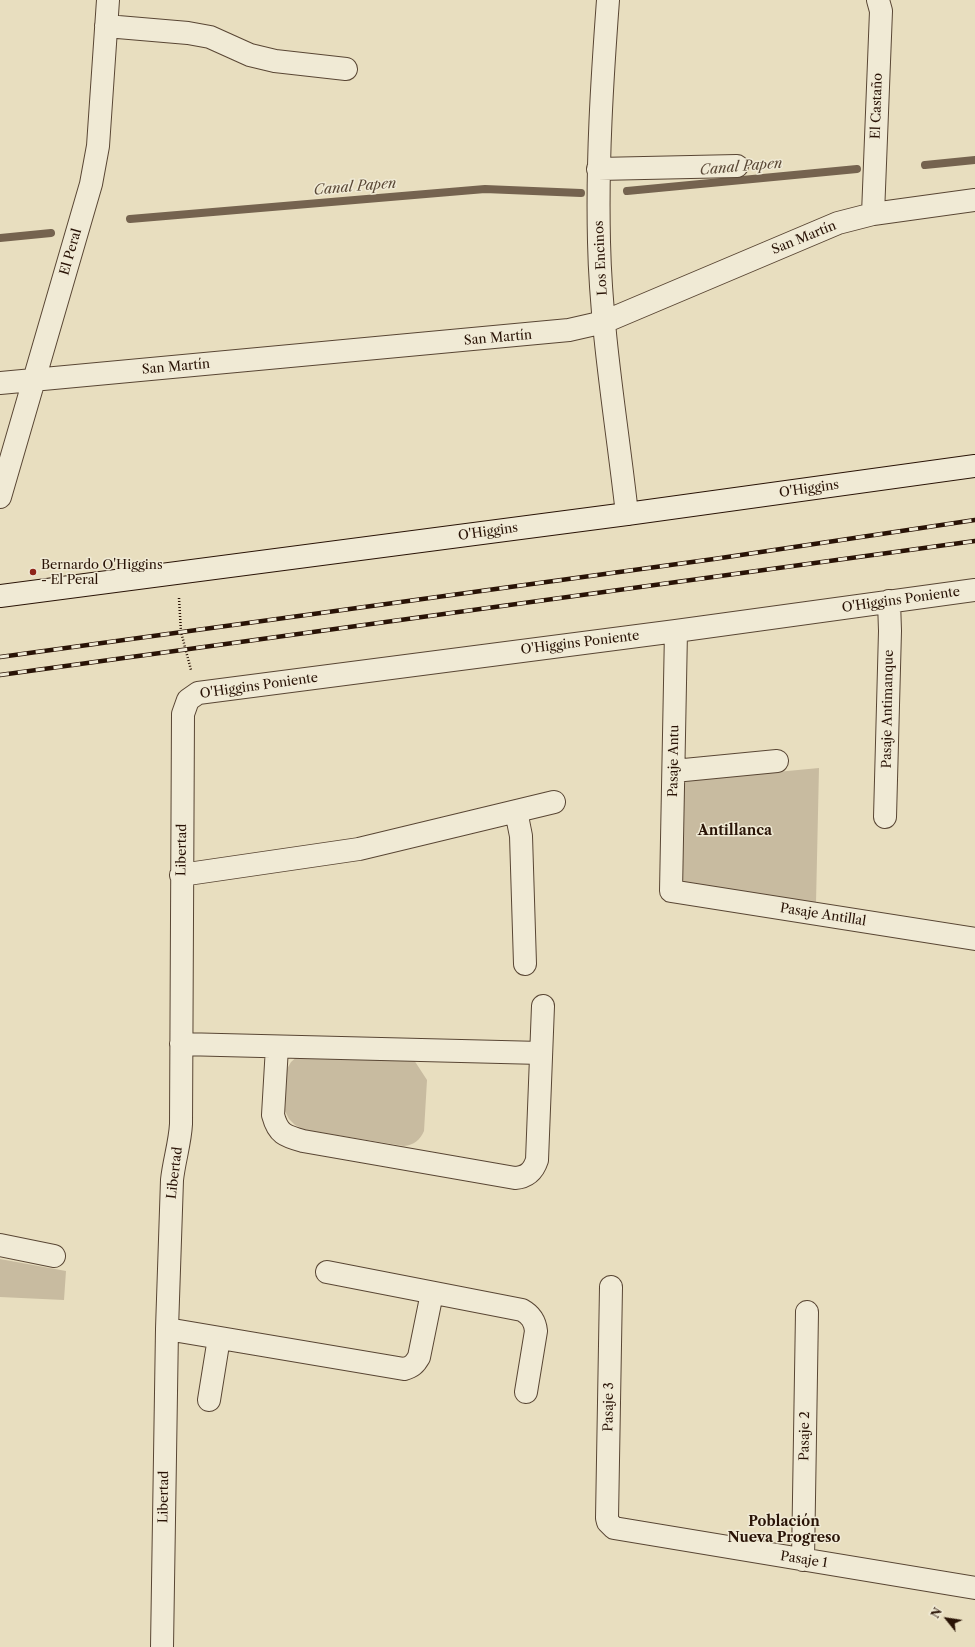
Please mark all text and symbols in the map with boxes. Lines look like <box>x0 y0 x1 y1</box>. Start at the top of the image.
street label: El Castaño <box>868 73 886 139</box>
water label: Canal Papen <box>699 155 783 179</box>
water label: Canal Papen <box>313 175 397 199</box>
street label: San Martín <box>769 218 839 258</box>
street label: Los Encinos <box>591 220 611 296</box>
street label: El Peral <box>57 227 85 277</box>
street label: San Martín <box>463 327 533 349</box>
street label: San Martín <box>141 356 211 378</box>
street label: O'Higgins <box>778 477 840 501</box>
street label: O'Higgins <box>457 520 519 544</box>
place label: Bernardo O'Higgins - El Peral <box>41 557 163 588</box>
marker: Bernardo O'Higgins - El Peral <box>28 567 38 577</box>
street label: O'Higgins Poniente <box>841 584 961 616</box>
street label: O'Higgins Poniente <box>520 628 640 658</box>
street label: Pasaje Antimanque <box>879 649 897 769</box>
street label: O'Higgins Poniente <box>199 670 319 702</box>
street label: Pasaje Antu <box>666 725 682 797</box>
district label: Antillanca <box>698 823 772 839</box>
street label: Libertad <box>174 824 190 876</box>
street label: Pasaje Antillal <box>779 900 867 930</box>
street label: Libertad <box>164 1146 186 1200</box>
street label: Pasaje 3 <box>601 1382 617 1432</box>
street label: Pasaje 2 <box>797 1411 813 1461</box>
street label: Libertad <box>156 1471 172 1523</box>
district label: Población Nueva Progreso <box>728 1514 840 1546</box>
street label: Pasaje 1 <box>779 1549 829 1571</box>
north arrow <box>927 1599 967 1639</box>
text: N <box>928 1605 945 1621</box>

